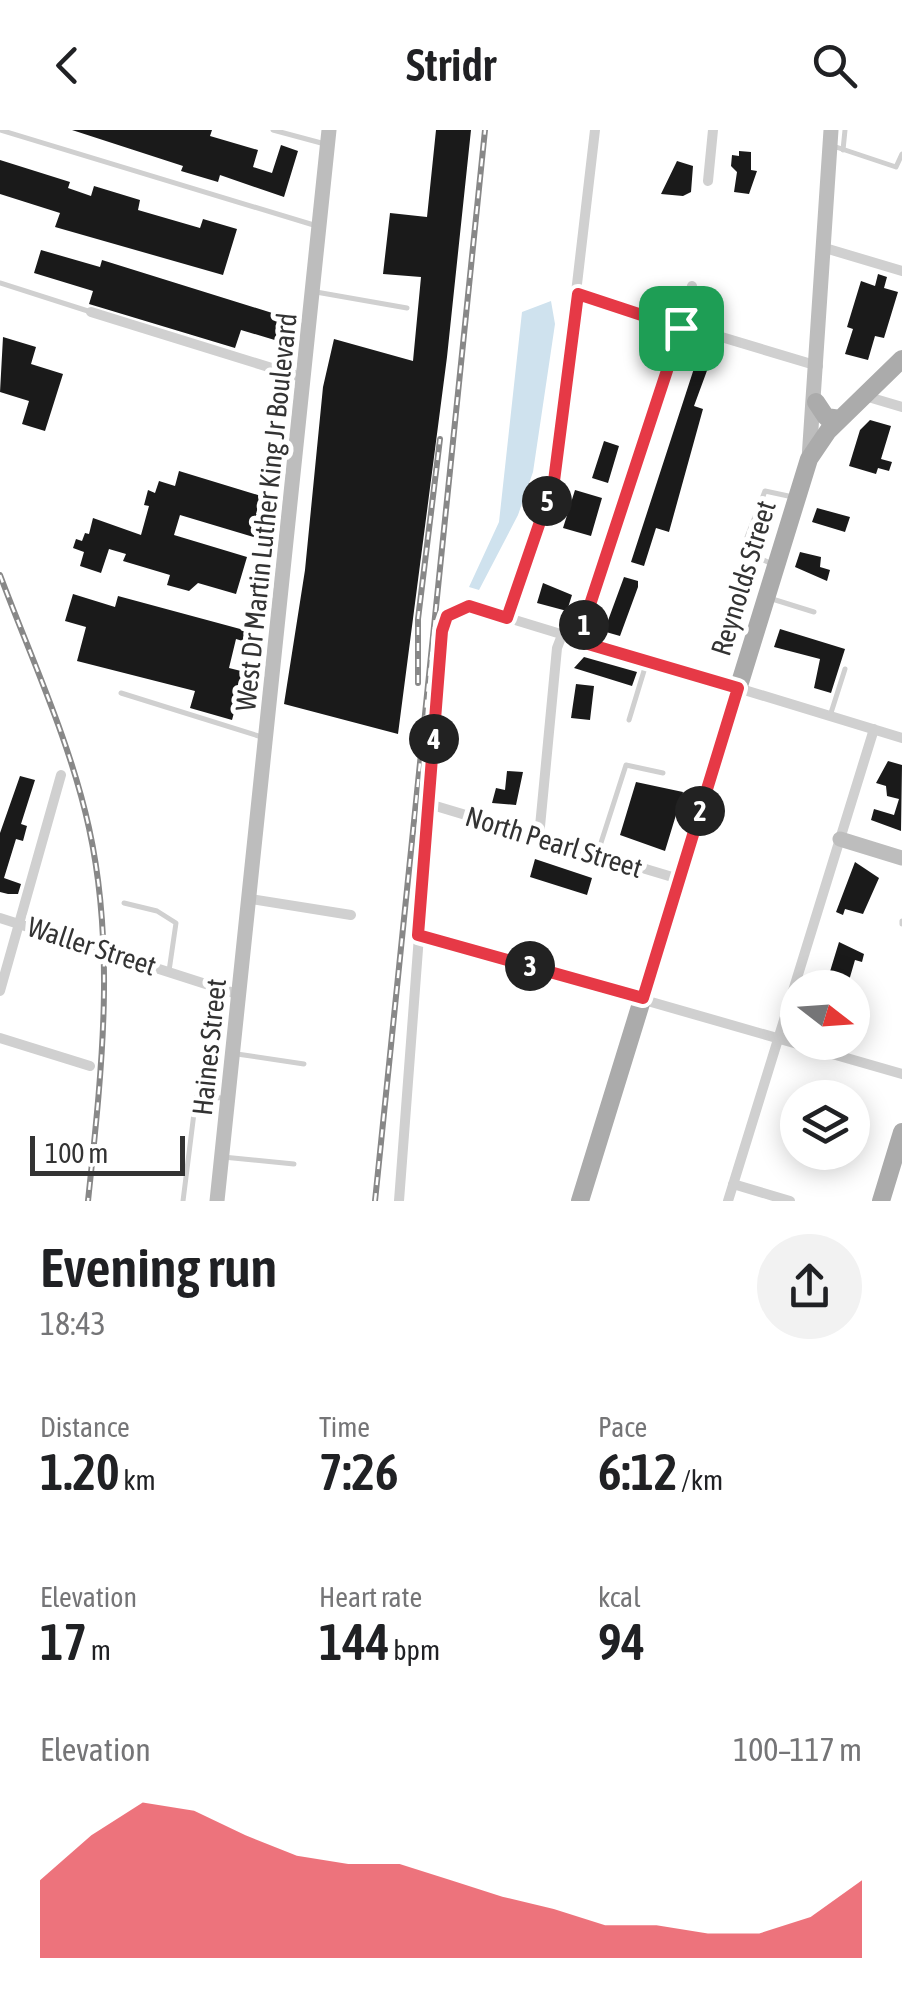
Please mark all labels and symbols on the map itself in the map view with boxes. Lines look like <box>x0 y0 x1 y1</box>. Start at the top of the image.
pin <box>639 286 724 371</box>
street label: West Dr Martin Luther King Jr Boulevard <box>229 311 303 713</box>
pin: 5 <box>522 476 572 526</box>
street label: Reynolds Street <box>704 497 782 659</box>
pin: 1 <box>559 600 609 650</box>
pin: 4 <box>409 714 459 764</box>
pin: 2 <box>675 786 725 836</box>
street label: North Pearl Street <box>462 800 646 884</box>
street label: Waller Street <box>24 910 160 982</box>
pin: 3 <box>505 941 555 991</box>
north arrow <box>780 970 870 1060</box>
street label: Haines Street <box>186 977 232 1117</box>
scale bar <box>30 1131 185 1176</box>

